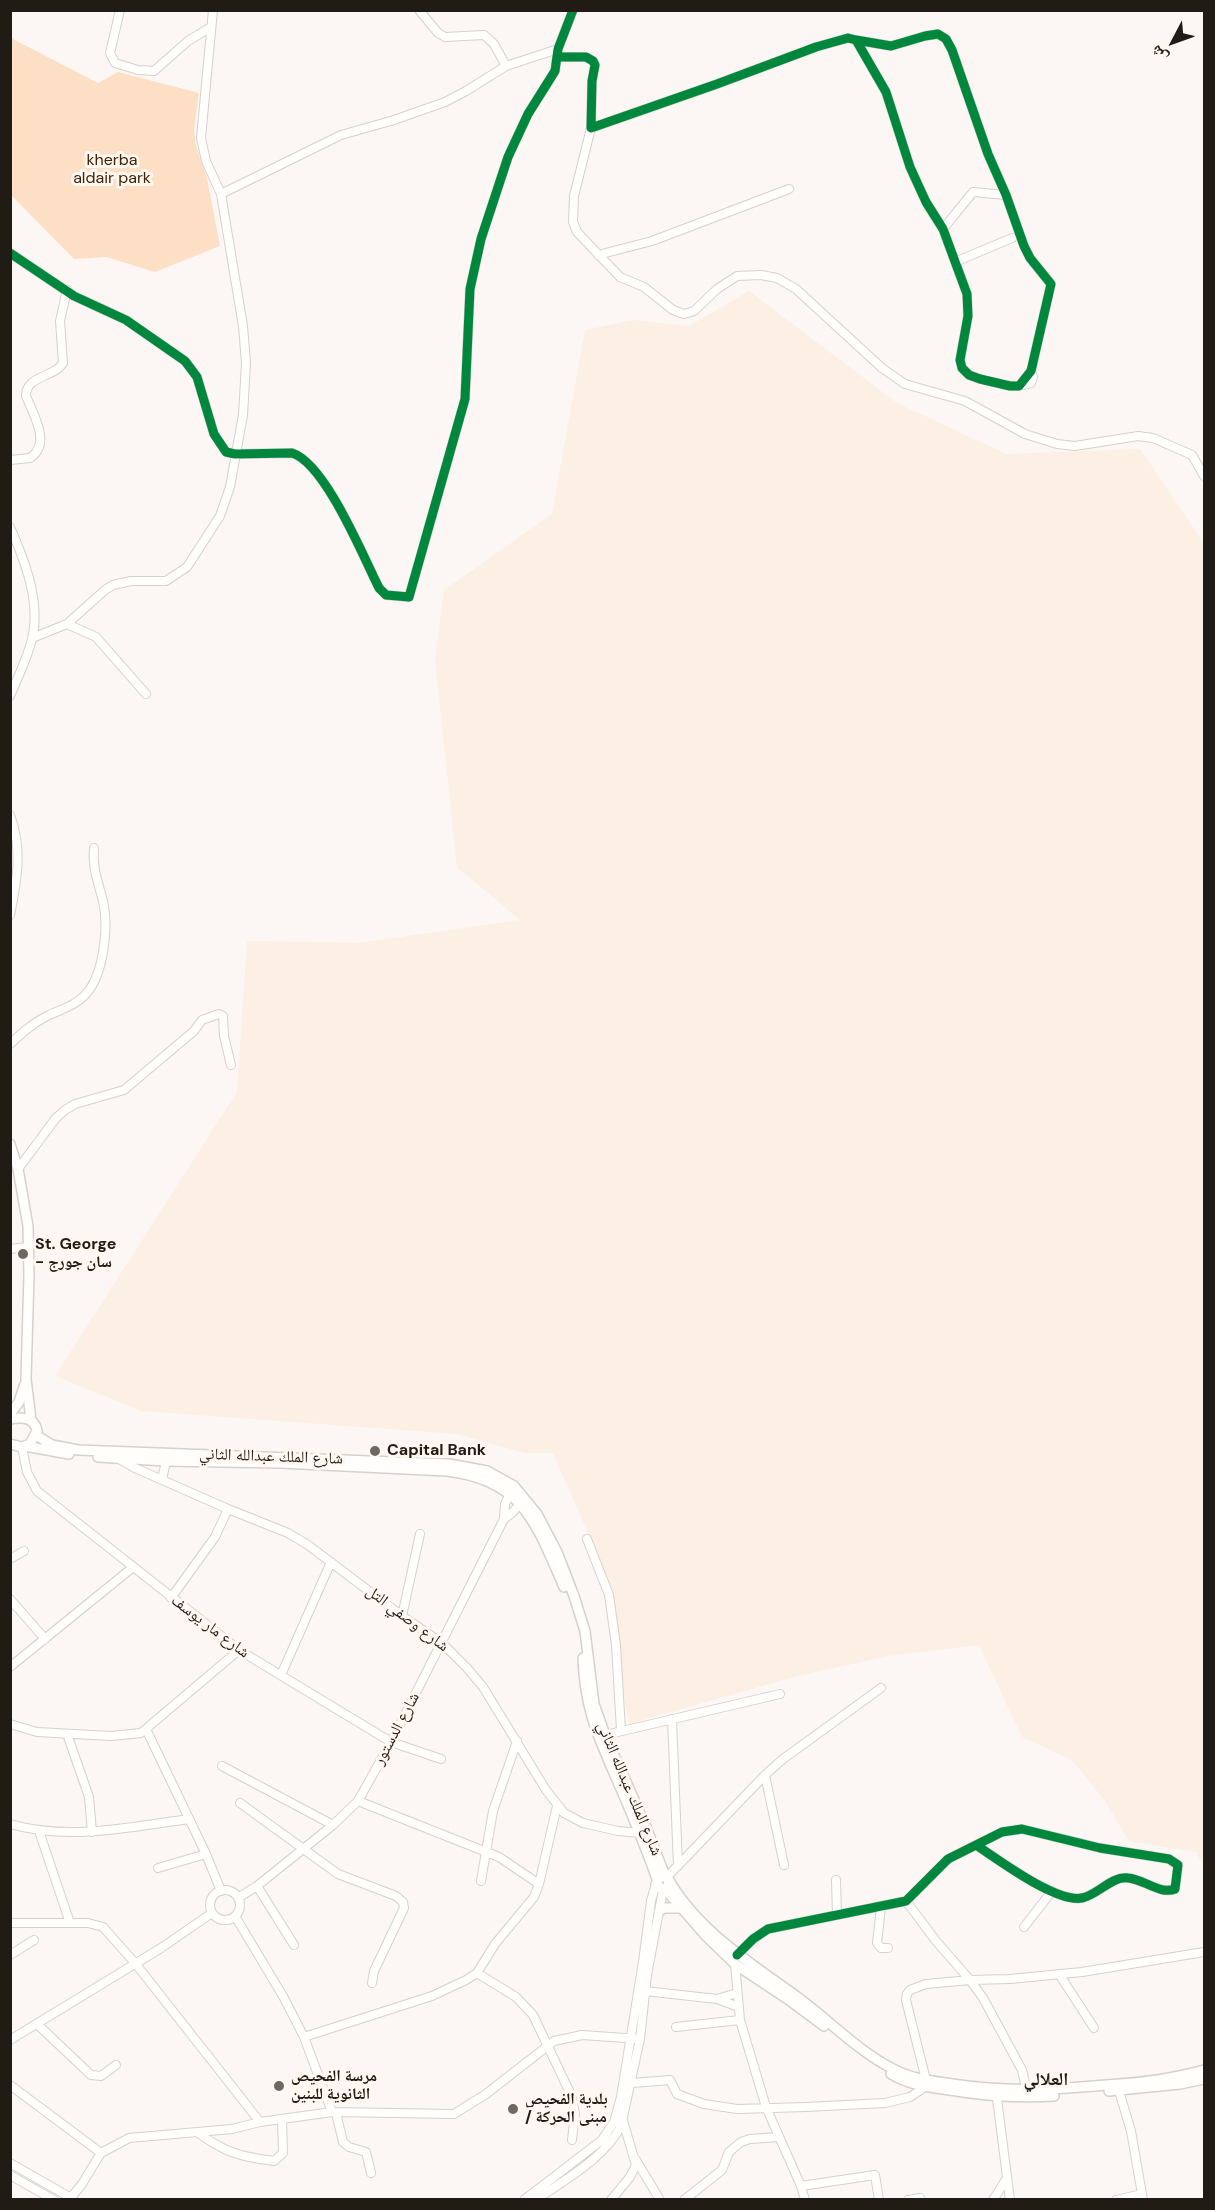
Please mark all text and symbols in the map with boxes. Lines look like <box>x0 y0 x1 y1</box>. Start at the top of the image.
north arrow <box>1143 12 1203 72</box>
text: ش <box>1146 41 1173 67</box>
park label: kherba aldair park <box>73 151 151 189</box>
place label: St. George - سان جورج <box>35 1235 116 1273</box>
marker: St. George - سان جورج <box>16 1247 30 1261</box>
place label: Capital Bank <box>387 1441 486 1461</box>
marker: Capital Bank <box>368 1444 382 1458</box>
street label: شارع الملك عبدالله الثاني <box>199 1445 343 1469</box>
street label: شارع وصفي التل <box>362 1582 452 1656</box>
street label: شارع مار يوسف <box>167 1591 253 1663</box>
street label: شارع الدستور <box>370 1689 424 1769</box>
street label: شارع الملك عبدالله الثاني <box>592 1719 666 1859</box>
place label: مرسة الفحيص الثانوية للبنين <box>291 2067 377 2105</box>
district label: العلالي <box>1024 2069 1068 2091</box>
marker: مرسة الفحيص الثانوية للبنين <box>272 2079 286 2093</box>
place label: بلدية الفحيص / مبنى الحركة <box>525 2090 608 2128</box>
marker: بلدية الفحيص / مبنى الحركة <box>506 2102 520 2116</box>

